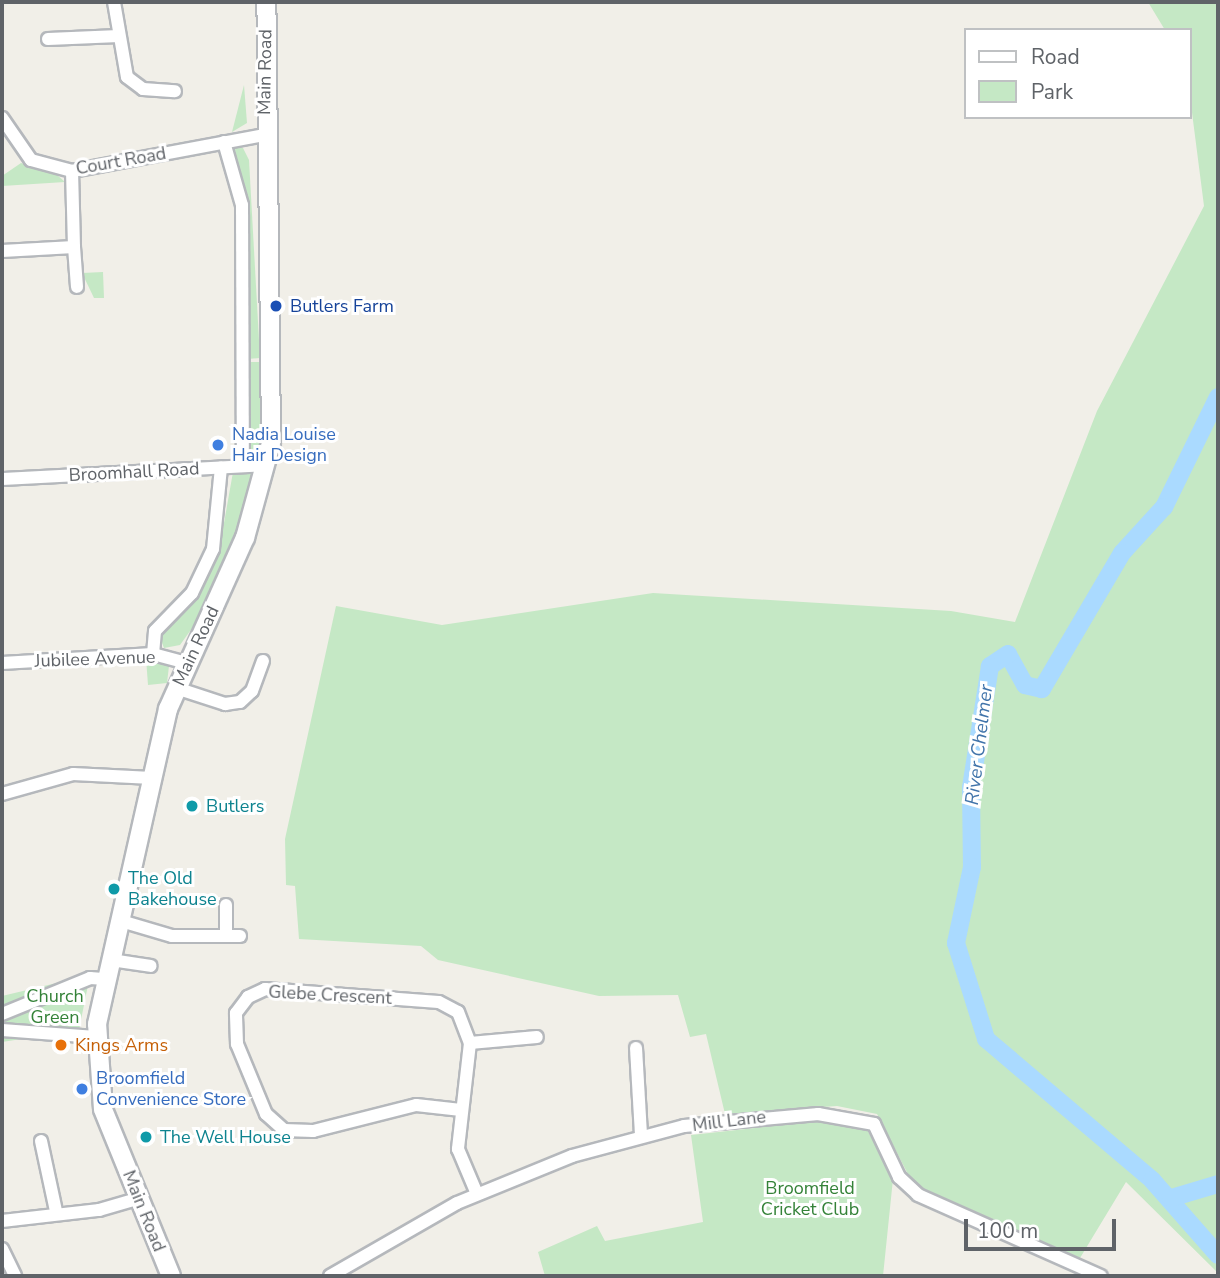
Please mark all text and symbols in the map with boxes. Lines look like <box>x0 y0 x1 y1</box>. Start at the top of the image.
legend <box>964 28 1192 119</box>
street label: Main Road <box>253 29 277 115</box>
text: Road <box>1031 43 1080 71</box>
text: Park <box>1031 78 1073 106</box>
street label: Court Road <box>74 142 168 180</box>
place label: Butlers Farm <box>290 295 394 317</box>
marker: Butlers Farm <box>268 298 284 314</box>
place label: Nadia Louise Hair Design <box>232 424 336 466</box>
marker: Nadia Louise Hair Design <box>210 437 226 453</box>
street label: Broomhall Road <box>68 458 200 486</box>
street label: Main Road <box>168 603 224 689</box>
street label: Jubilee Avenue <box>34 646 156 672</box>
water label: River Chelmer <box>961 684 999 806</box>
place label: Butlers <box>206 795 264 817</box>
marker: Butlers <box>184 798 200 814</box>
place label: The Old Bakehouse <box>128 868 217 910</box>
marker: The Old Bakehouse <box>106 881 122 897</box>
street label: Glebe Crescent <box>268 981 392 1009</box>
park label: Church Green <box>26 986 84 1028</box>
place label: Kings Arms <box>75 1034 168 1056</box>
marker: Kings Arms <box>53 1037 69 1053</box>
place label: Broomfield Convenience Store <box>96 1068 246 1110</box>
marker: Broomfield Convenience Store <box>74 1081 90 1097</box>
street label: Mill Lane <box>691 1106 767 1136</box>
place label: The Well House <box>160 1126 291 1148</box>
marker: The Well House <box>138 1129 154 1145</box>
street label: Main Road <box>118 1167 170 1255</box>
park label: Broomfield Cricket Club <box>761 1178 859 1220</box>
scale bar <box>968 1204 1120 1248</box>
text: 100 m <box>977 1217 1038 1245</box>

